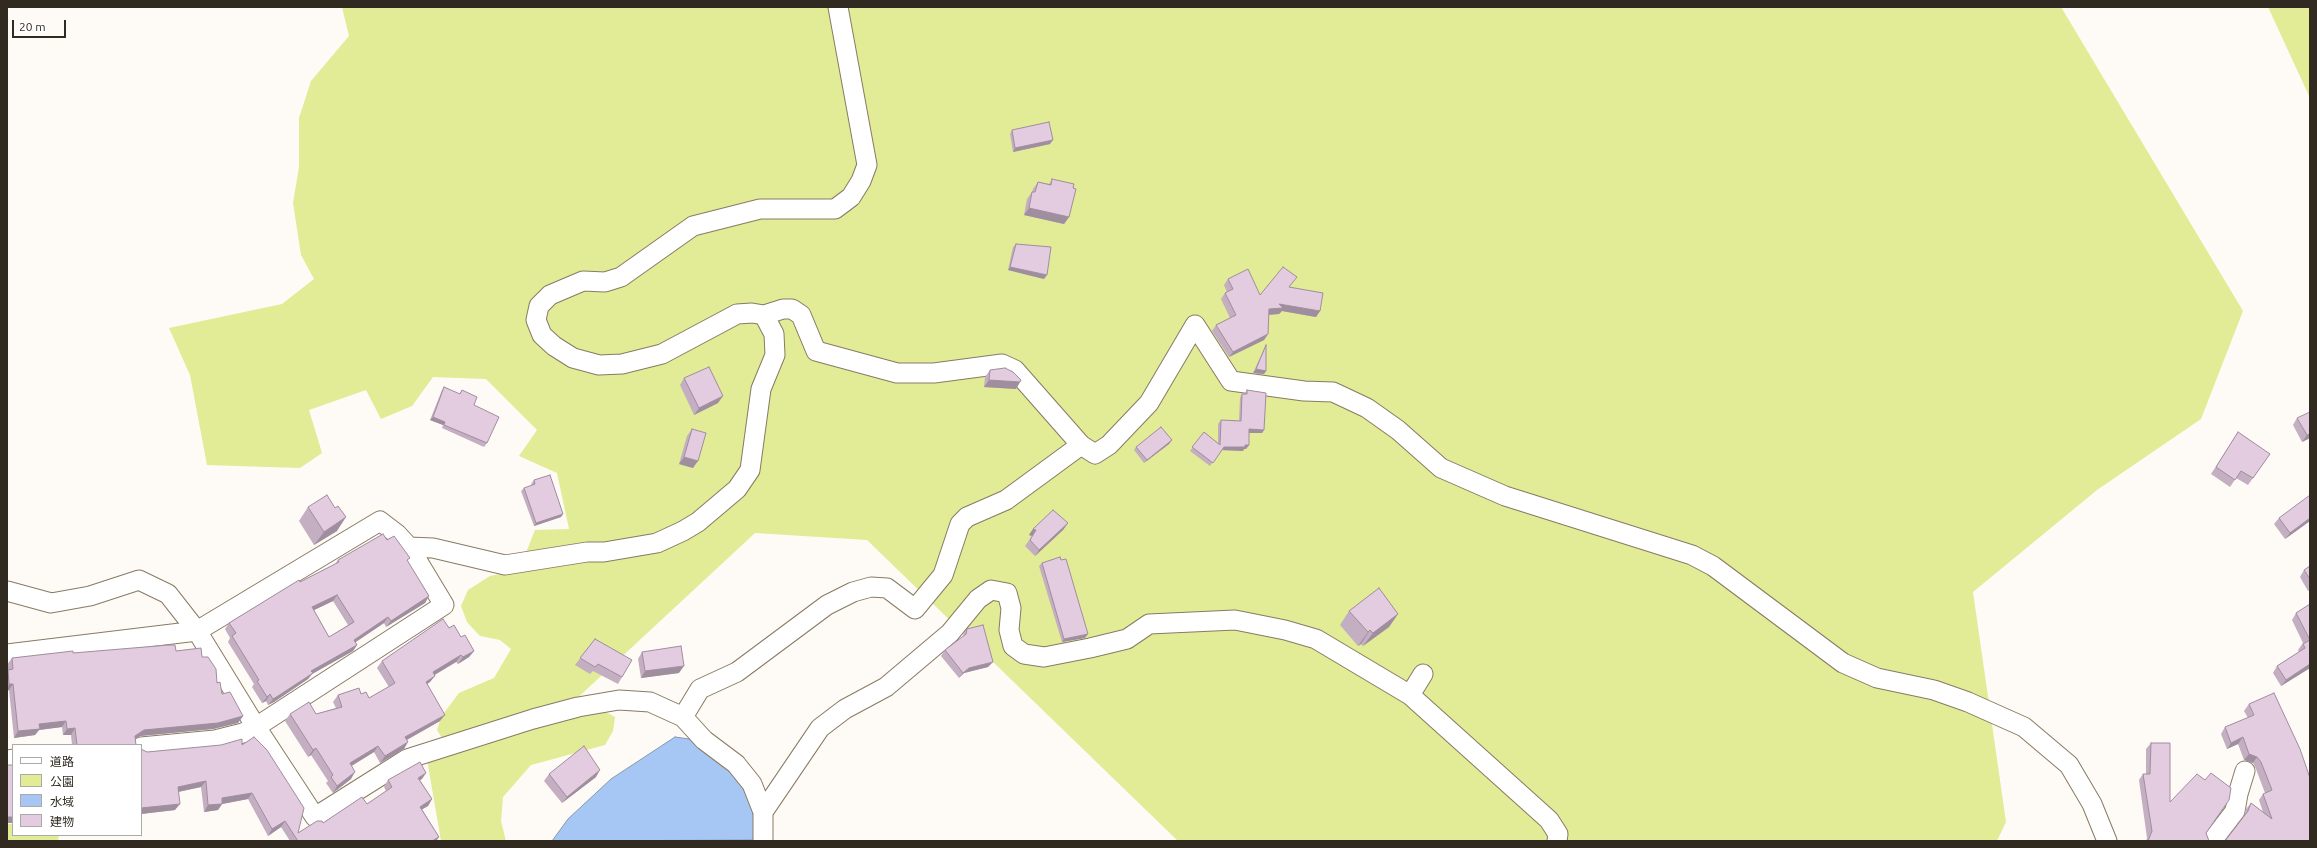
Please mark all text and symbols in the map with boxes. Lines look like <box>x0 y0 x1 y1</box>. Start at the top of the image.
scale bar <box>14 12 68 38</box>
text: 20 m <box>19 20 46 33</box>
legend <box>12 744 142 836</box>
text: 道路 <box>50 755 74 768</box>
text: 公園 <box>50 775 74 788</box>
text: 水域 <box>50 795 74 808</box>
text: 建物 <box>50 815 74 828</box>

